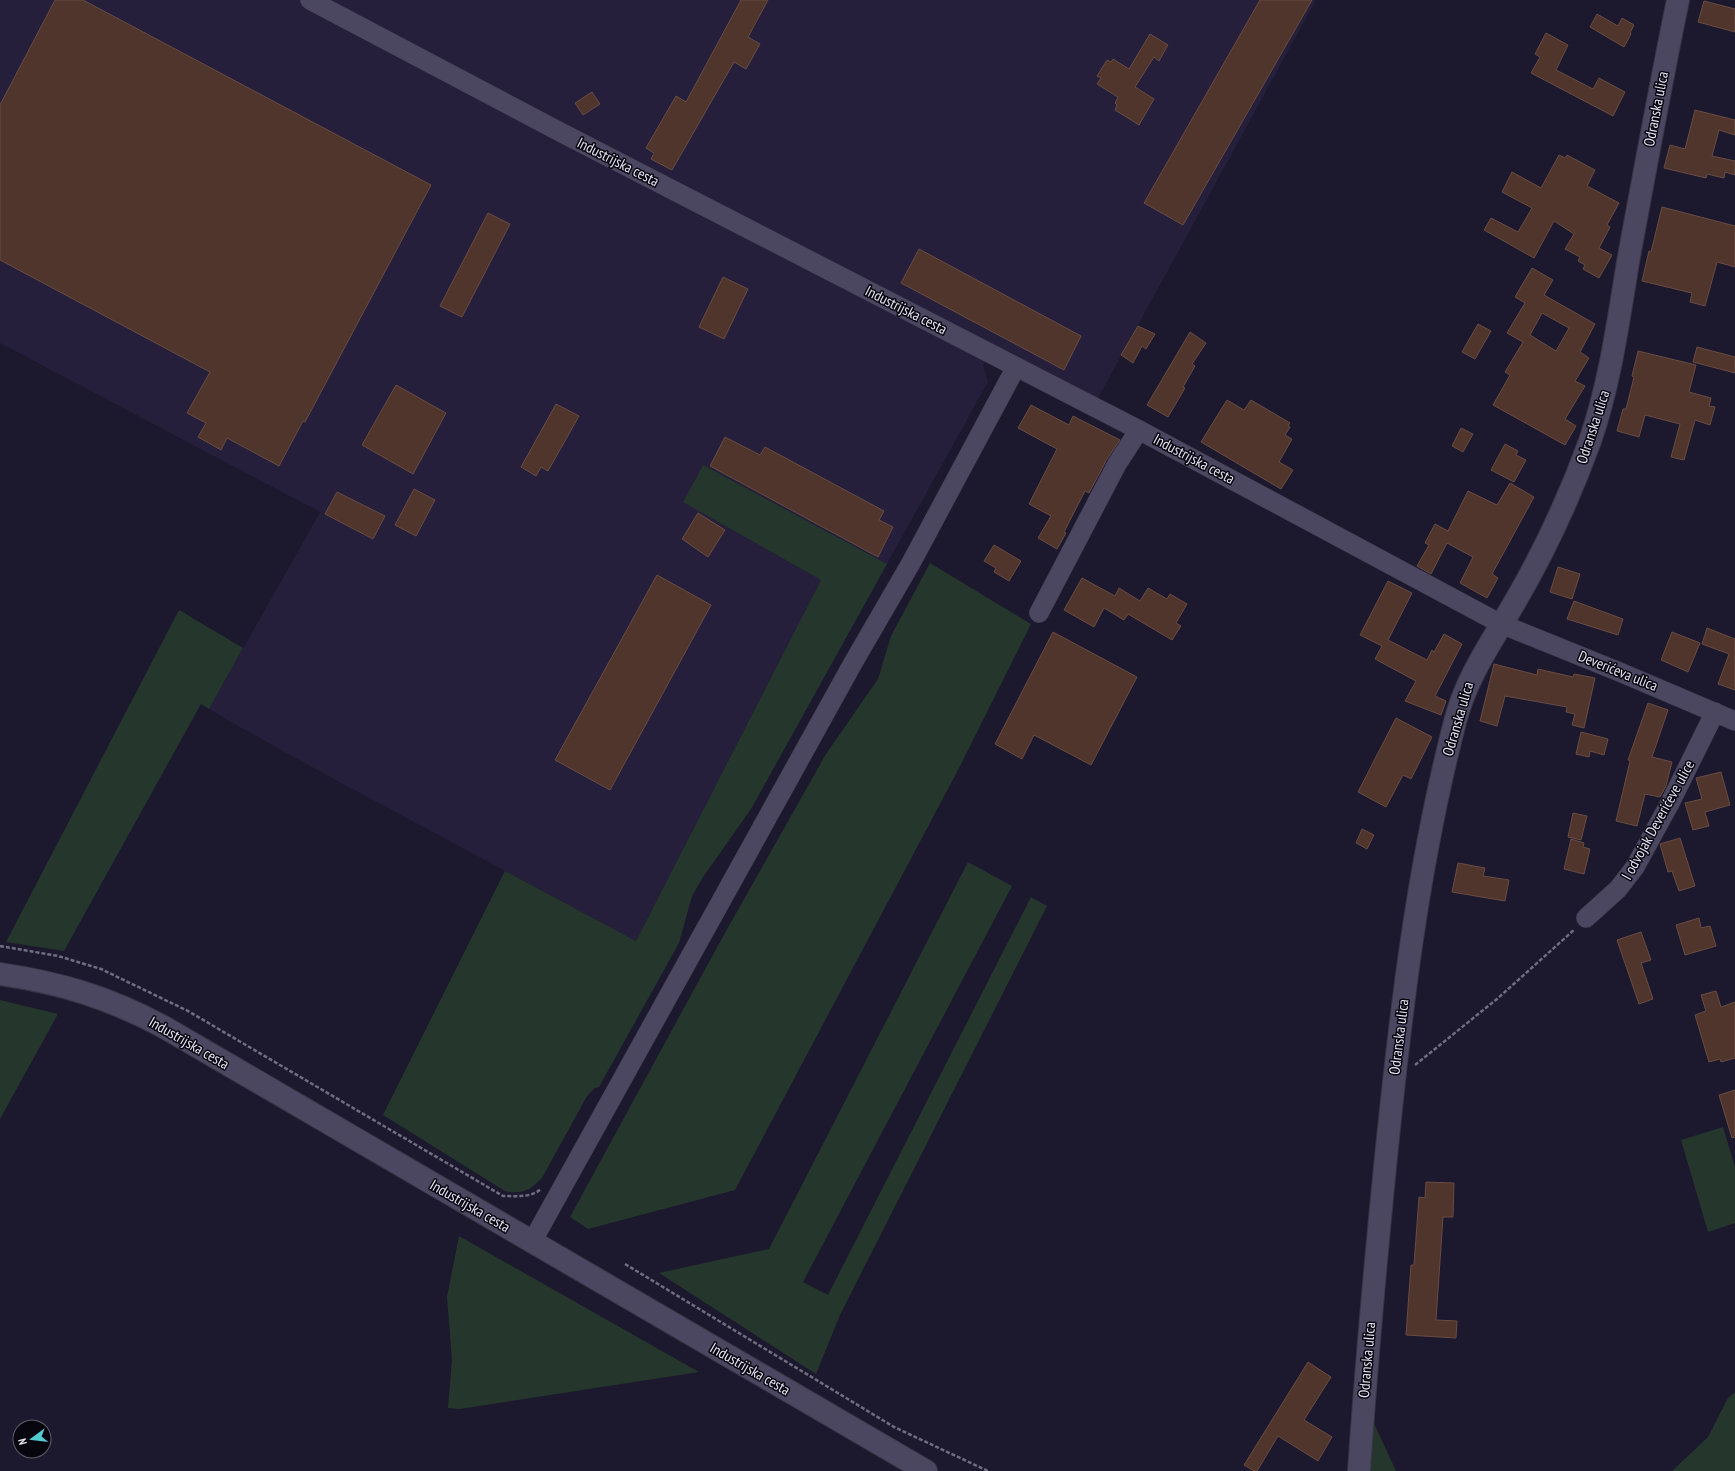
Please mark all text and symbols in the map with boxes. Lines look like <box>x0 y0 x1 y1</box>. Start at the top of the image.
street label: Odranska ulica <box>1639 70 1672 148</box>
street label: Industrijska cesta <box>574 133 662 190</box>
street label: Industrijska cesta <box>862 281 950 338</box>
street label: Odranska ulica <box>1572 388 1613 466</box>
street label: Industrijska cesta <box>1150 429 1238 488</box>
street label: Deverićeva ulica <box>1576 646 1661 695</box>
street label: Odranska ulica <box>1438 680 1477 758</box>
street label: I odvojak Deverićeve ulice <box>1617 757 1698 883</box>
street label: Odranska ulica <box>1384 998 1413 1076</box>
street label: Industrijska cesta <box>146 1012 233 1073</box>
street label: Industrijska cesta <box>427 1175 514 1236</box>
street label: Odranska ulica <box>1354 1321 1379 1399</box>
street label: Industrijska cesta <box>707 1338 794 1399</box>
north arrow <box>12 1419 52 1459</box>
text: N <box>15 1437 30 1446</box>

